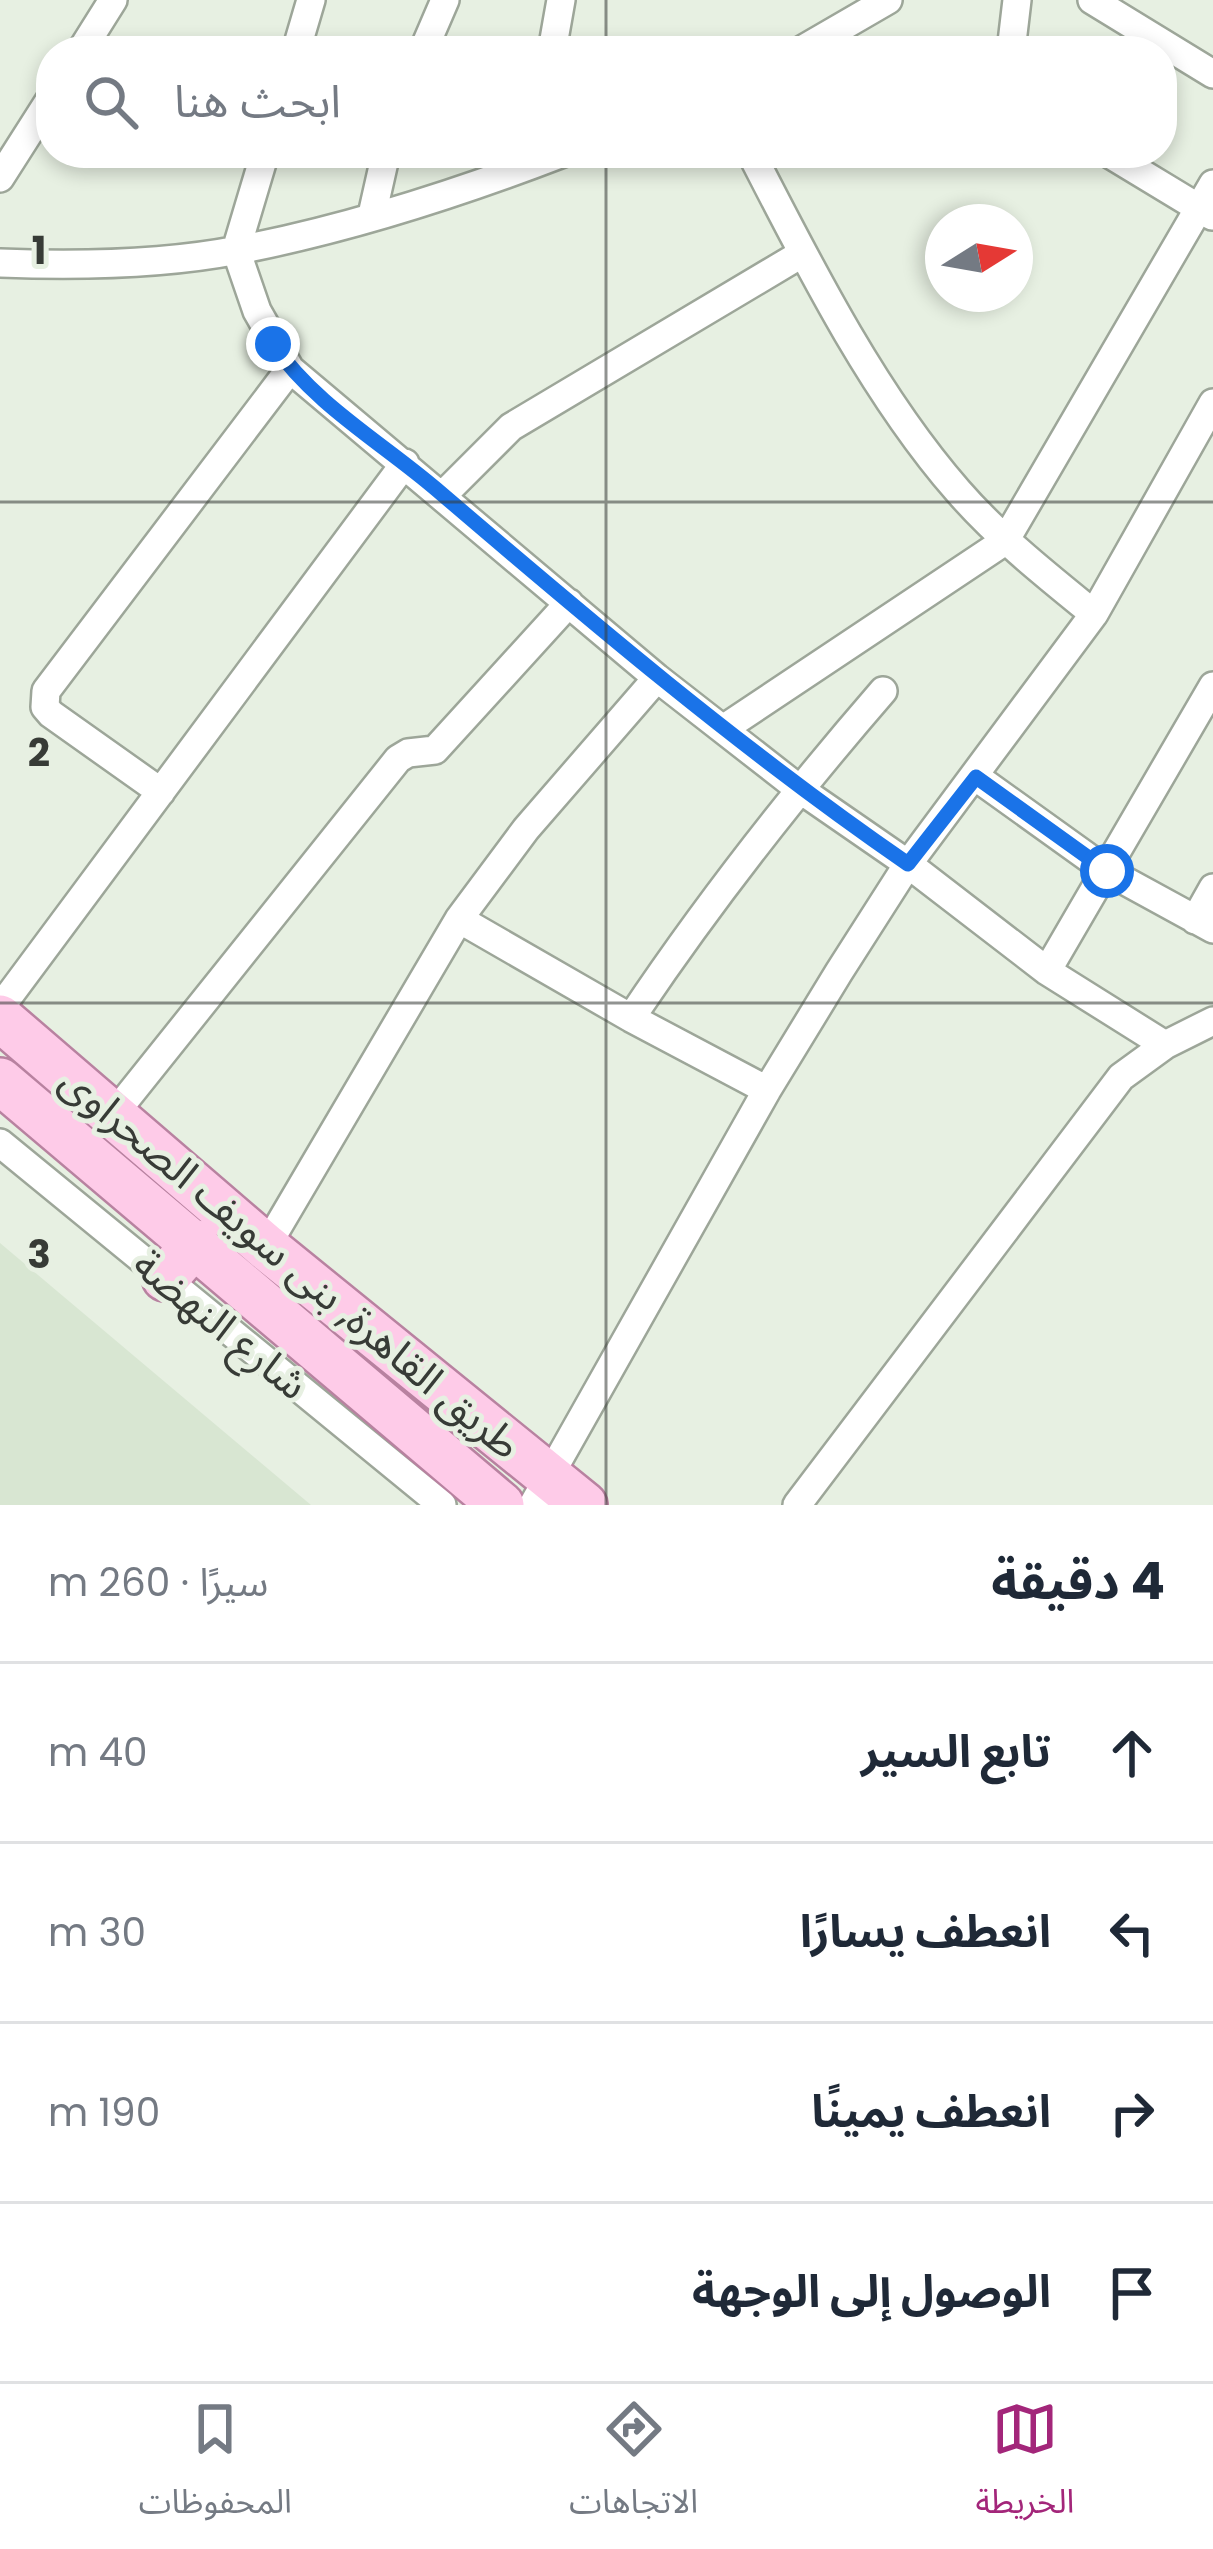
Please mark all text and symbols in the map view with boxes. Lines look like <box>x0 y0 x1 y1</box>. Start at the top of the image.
search box <box>36 36 1177 168</box>
icon: search <box>78 69 144 135</box>
text: ابحث هنا <box>174 70 341 133</box>
north arrow <box>925 204 1033 312</box>
text: 1 <box>32 223 46 278</box>
route end <box>246 317 300 371</box>
text: 2 <box>28 725 50 780</box>
route start <box>1080 844 1134 898</box>
street label: طريق القاهرة, بنى سويف الصحراوى <box>48 1052 534 1473</box>
text: 3 <box>27 1227 51 1282</box>
street label: شارع النهضة <box>119 1235 321 1415</box>
text: 4 دقيقة <box>991 1545 1165 1617</box>
text: سيرًا · 260 m <box>48 1555 268 1610</box>
text: تابع السير <box>861 1720 1051 1783</box>
icon: ahead <box>1099 1720 1165 1786</box>
text: 40 m <box>48 1725 148 1780</box>
text: انعطف يسارًا <box>800 1900 1051 1963</box>
icon: left <box>1099 1900 1165 1966</box>
text: 30 m <box>48 1905 146 1960</box>
text: انعطف يمينًا <box>811 2080 1051 2143</box>
icon: right <box>1099 2080 1165 2146</box>
text: 190 m <box>48 2085 160 2140</box>
text: الوصول إلى الوجهة <box>692 2260 1051 2323</box>
icon: arrive <box>1099 2260 1165 2326</box>
tab: المحفوظات <box>139 2396 292 2537</box>
tab: الاتجاهات <box>569 2396 698 2537</box>
tab: الخريطة <box>975 2396 1074 2537</box>

